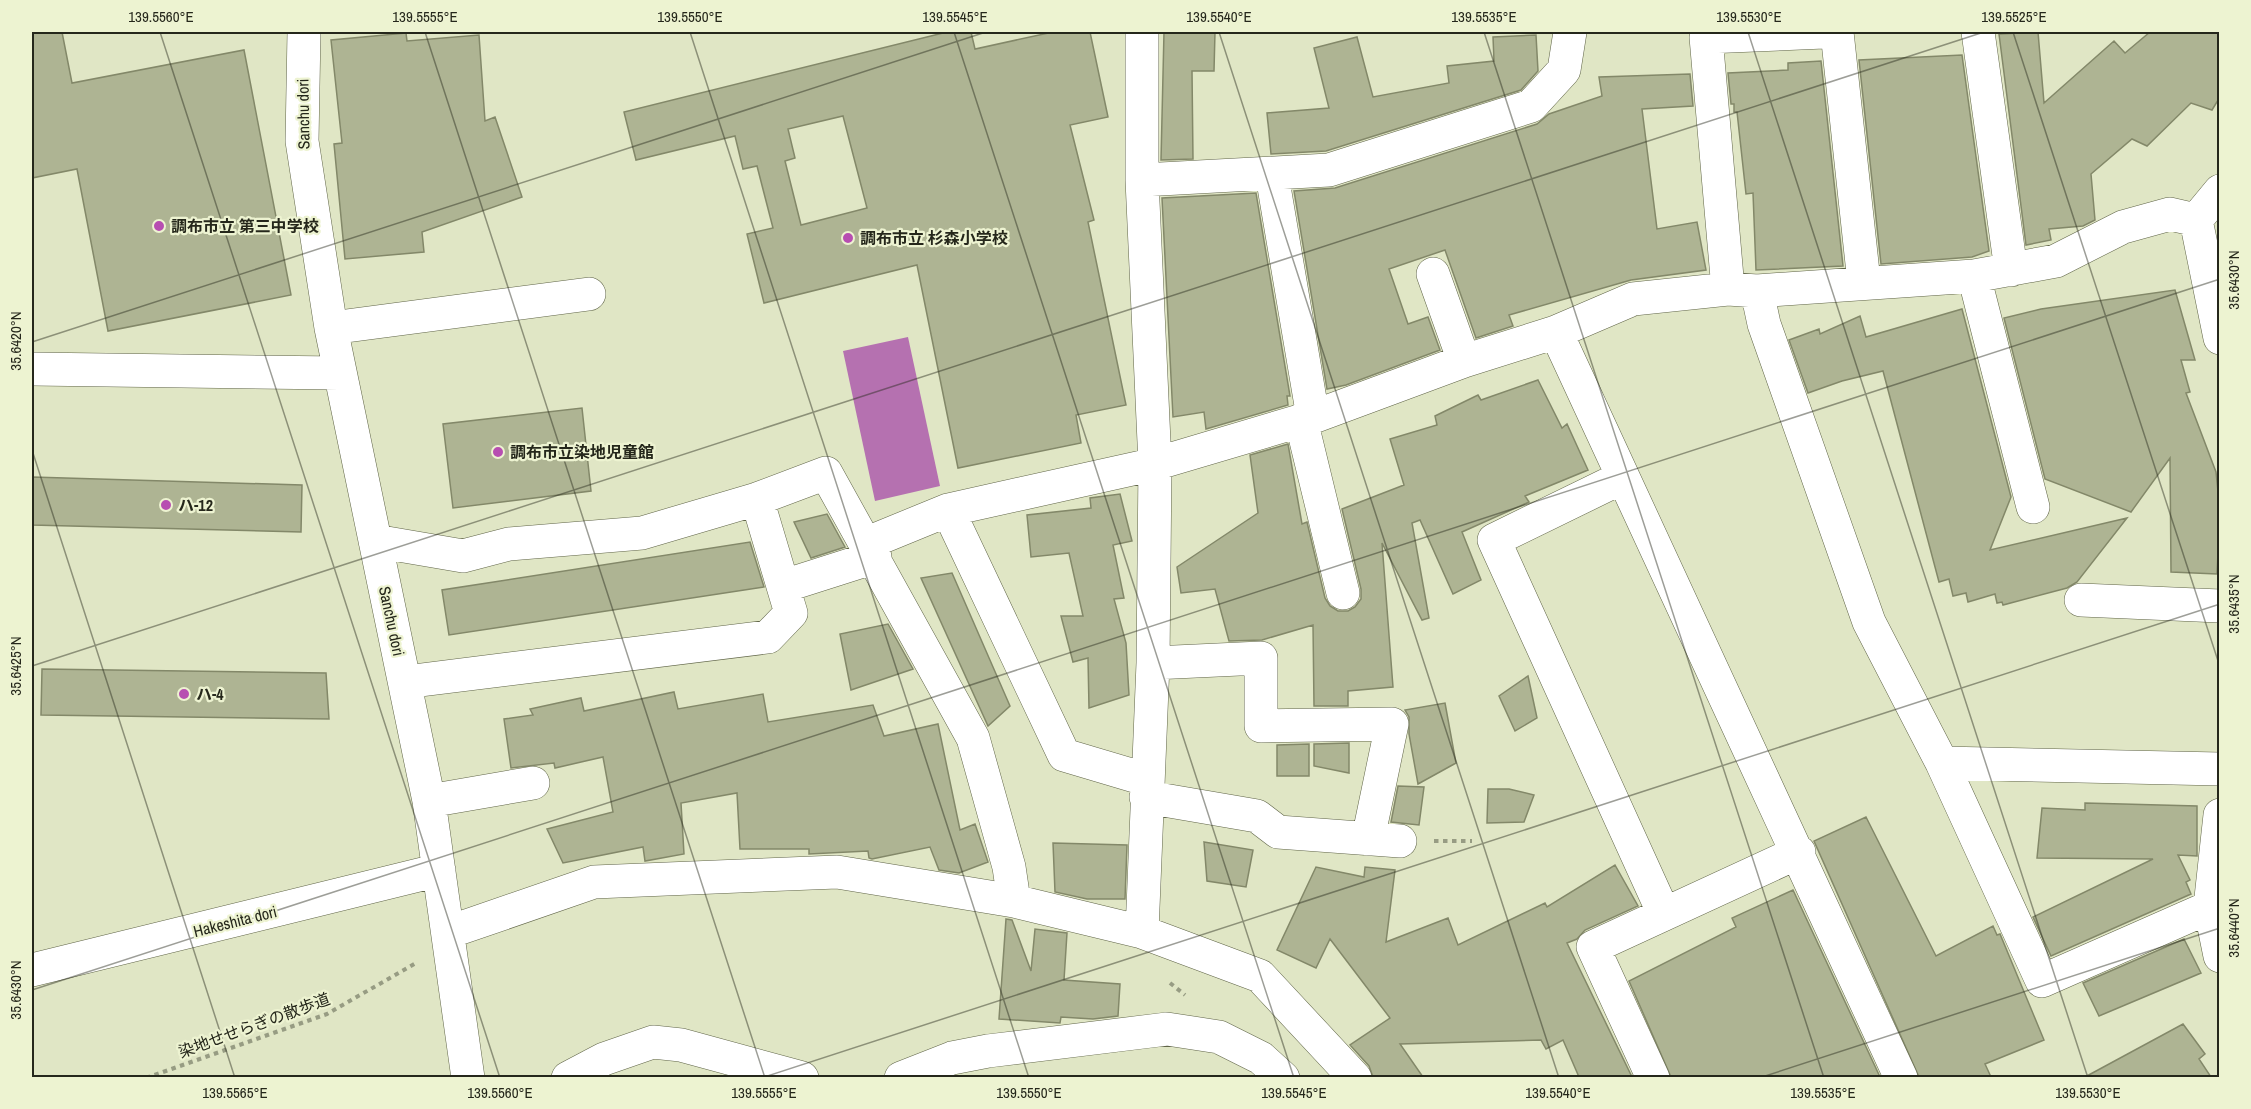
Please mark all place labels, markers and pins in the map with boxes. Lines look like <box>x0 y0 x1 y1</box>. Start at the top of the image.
place label: 調布市立 第三中学校 <box>171 215 319 237</box>
marker: 調布市立 第三中学校 <box>152 219 166 233</box>
place label: 調布市立 杉森小学校 <box>860 227 1008 249</box>
marker: 調布市立 杉森小学校 <box>841 231 855 245</box>
place label: 調布市立染地児童館 <box>510 441 654 463</box>
marker: 調布市立染地児童館 <box>491 445 505 459</box>
place label: ハ-12 <box>178 494 213 516</box>
marker: ハ-12 <box>159 498 173 512</box>
place label: ハ-4 <box>196 683 224 705</box>
marker: ハ-4 <box>177 687 191 701</box>

